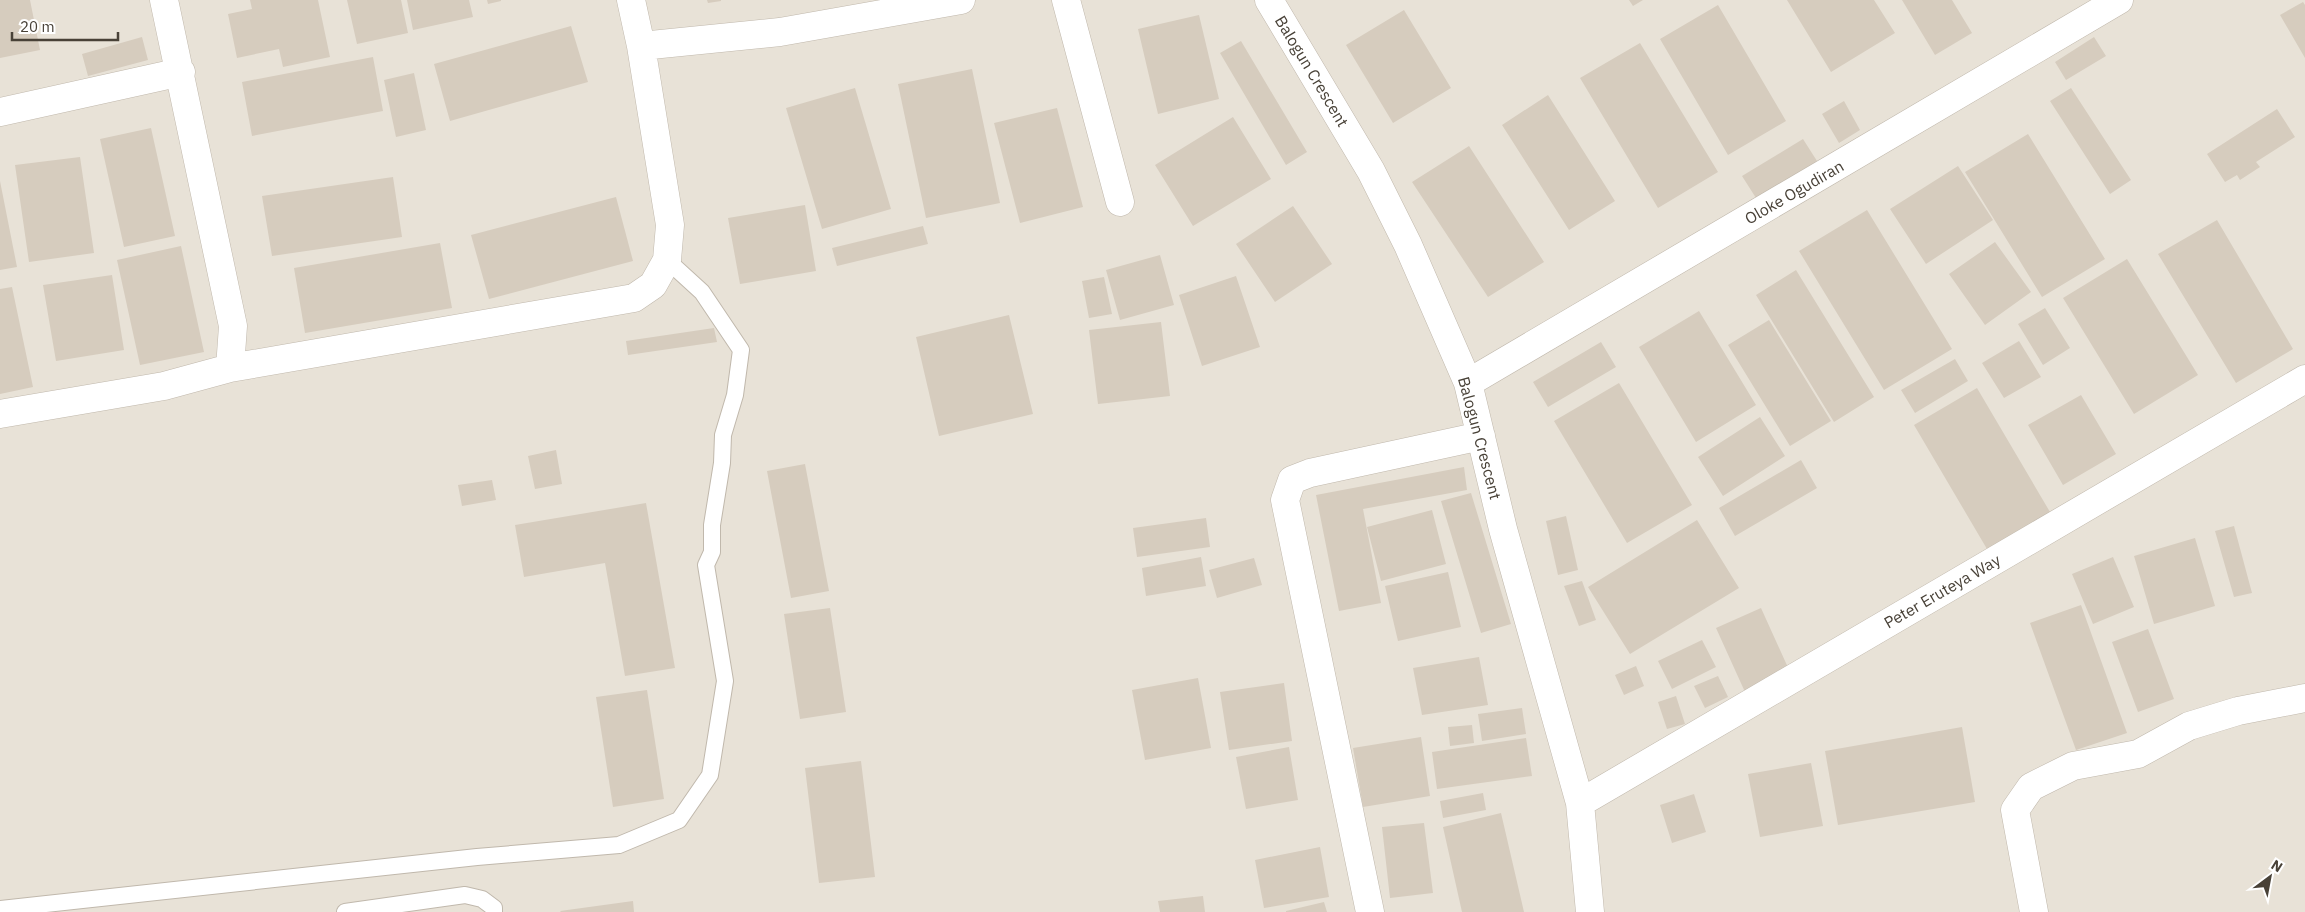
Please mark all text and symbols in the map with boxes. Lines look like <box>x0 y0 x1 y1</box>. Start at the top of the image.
scale bar <box>12 10 119 42</box>
street label: Balogun Crescent <box>1271 12 1353 130</box>
text: 20 m <box>20 17 55 36</box>
street label: Oloke Ogudiran <box>1741 156 1847 228</box>
street label: Balogun Crescent <box>1454 374 1506 502</box>
street label: Peter Eruteya Way <box>1880 550 2004 632</box>
north arrow <box>2245 852 2295 902</box>
text: N <box>2268 856 2286 876</box>

